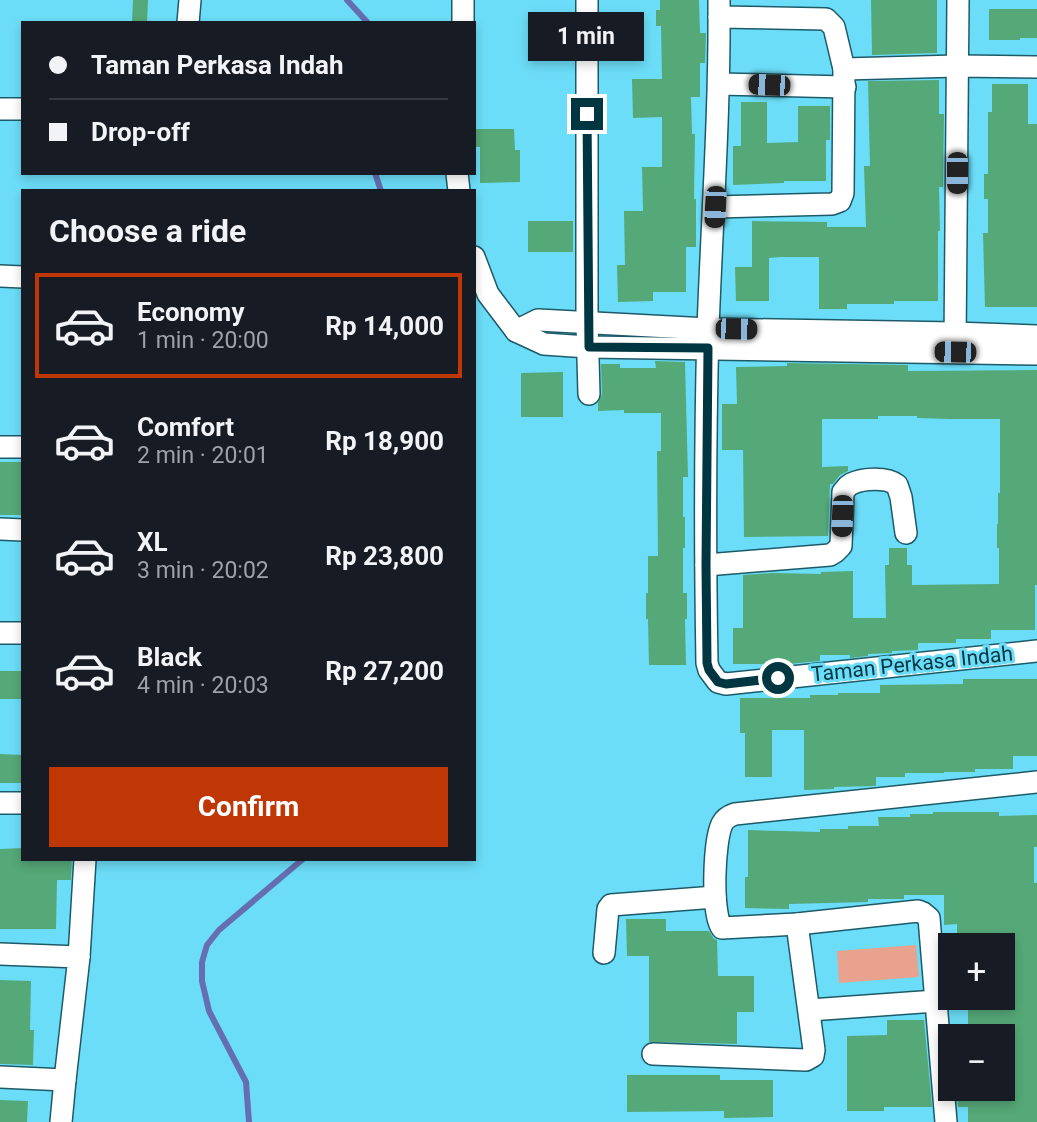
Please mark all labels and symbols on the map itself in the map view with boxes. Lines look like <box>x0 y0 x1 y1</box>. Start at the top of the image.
callout: 1 min <box>529 12 645 61</box>
car <box>748 74 791 96</box>
route end <box>571 98 603 130</box>
car <box>947 152 968 194</box>
car <box>704 185 727 229</box>
car <box>715 318 758 340</box>
car <box>934 341 977 363</box>
car <box>831 495 854 537</box>
street label: Taman Perkasa Indah <box>810 641 1014 687</box>
route start <box>762 662 794 694</box>

